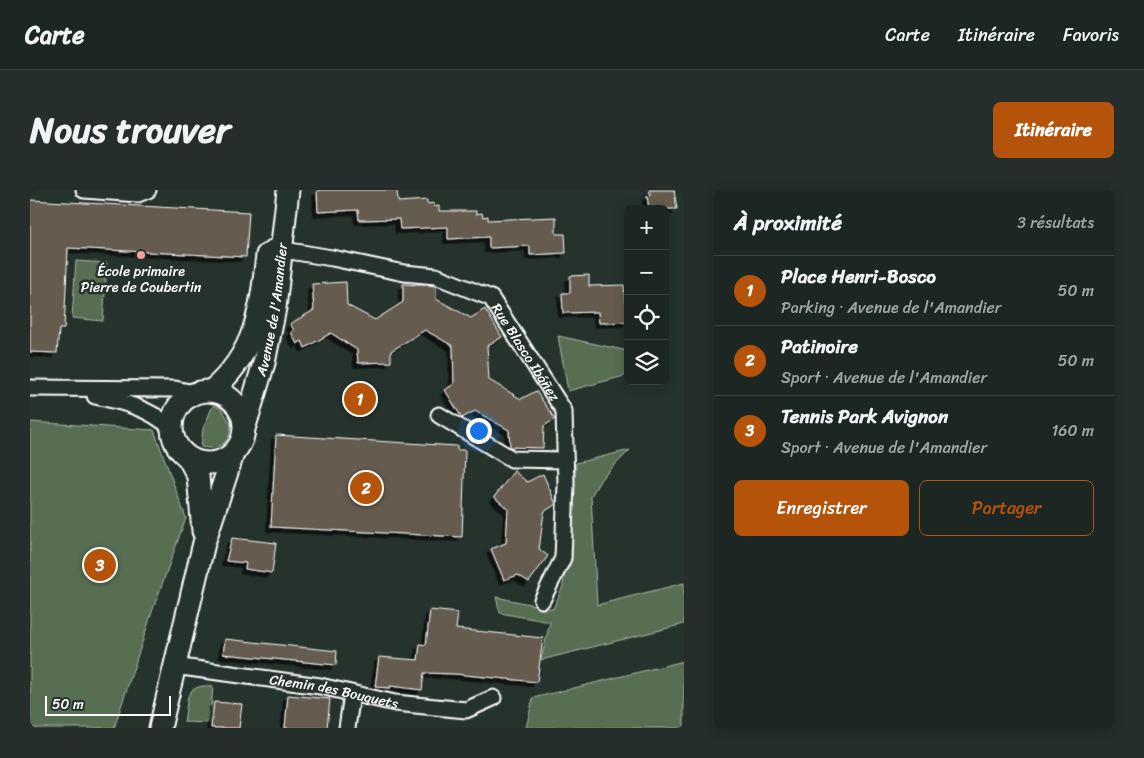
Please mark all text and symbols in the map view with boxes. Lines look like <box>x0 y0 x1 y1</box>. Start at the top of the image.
text: Carte <box>25 14 85 56</box>
text: Carte <box>885 19 930 51</box>
text: Itinéraire <box>958 19 1035 51</box>
text: Favoris <box>1063 19 1119 51</box>
text: Nous trouver <box>30 99 230 161</box>
button: Itinéraire <box>993 102 1114 158</box>
text: À proximité <box>734 204 842 242</box>
map controls <box>624 205 669 385</box>
button: + <box>624 205 669 250</box>
text: 3 résultats <box>1017 208 1094 237</box>
street label: Avenue de l'Amandier <box>248 240 295 380</box>
marker: École primaire Pierre de Coubertin <box>135 249 147 261</box>
button: − <box>624 250 669 295</box>
place label: École primaire Pierre de Coubertin <box>81 259 202 300</box>
text: Place Henri-Bosco <box>781 260 936 293</box>
text: 1 <box>747 276 753 305</box>
text: 50 m <box>1058 276 1094 305</box>
text: Parking · Avenue de l'Amandier <box>781 293 1001 322</box>
button: locate <box>624 295 669 340</box>
street label: Rue Blasco Ibáñez <box>484 298 567 407</box>
text: Patinoire <box>781 330 858 363</box>
button: layers <box>624 340 669 385</box>
text: 2 <box>745 346 755 375</box>
text: 50 m <box>1058 346 1094 375</box>
text: Sport · Avenue de l'Amandier <box>781 363 987 392</box>
pin: 1 <box>344 380 376 418</box>
text: Tennis Park Avignon <box>781 400 948 433</box>
text: 3 <box>746 416 754 445</box>
text: 160 m <box>1051 416 1094 445</box>
your location <box>466 418 492 444</box>
text: Sport · Avenue de l'Amandier <box>781 433 987 462</box>
pin: 2 <box>350 469 382 507</box>
button: Enregistrer <box>734 480 909 536</box>
button: Partager <box>919 480 1094 536</box>
pin: 3 <box>84 546 116 584</box>
street label: Chemin des Bouquets <box>268 667 400 716</box>
text: 50 m <box>52 692 84 717</box>
scale bar <box>45 693 171 716</box>

